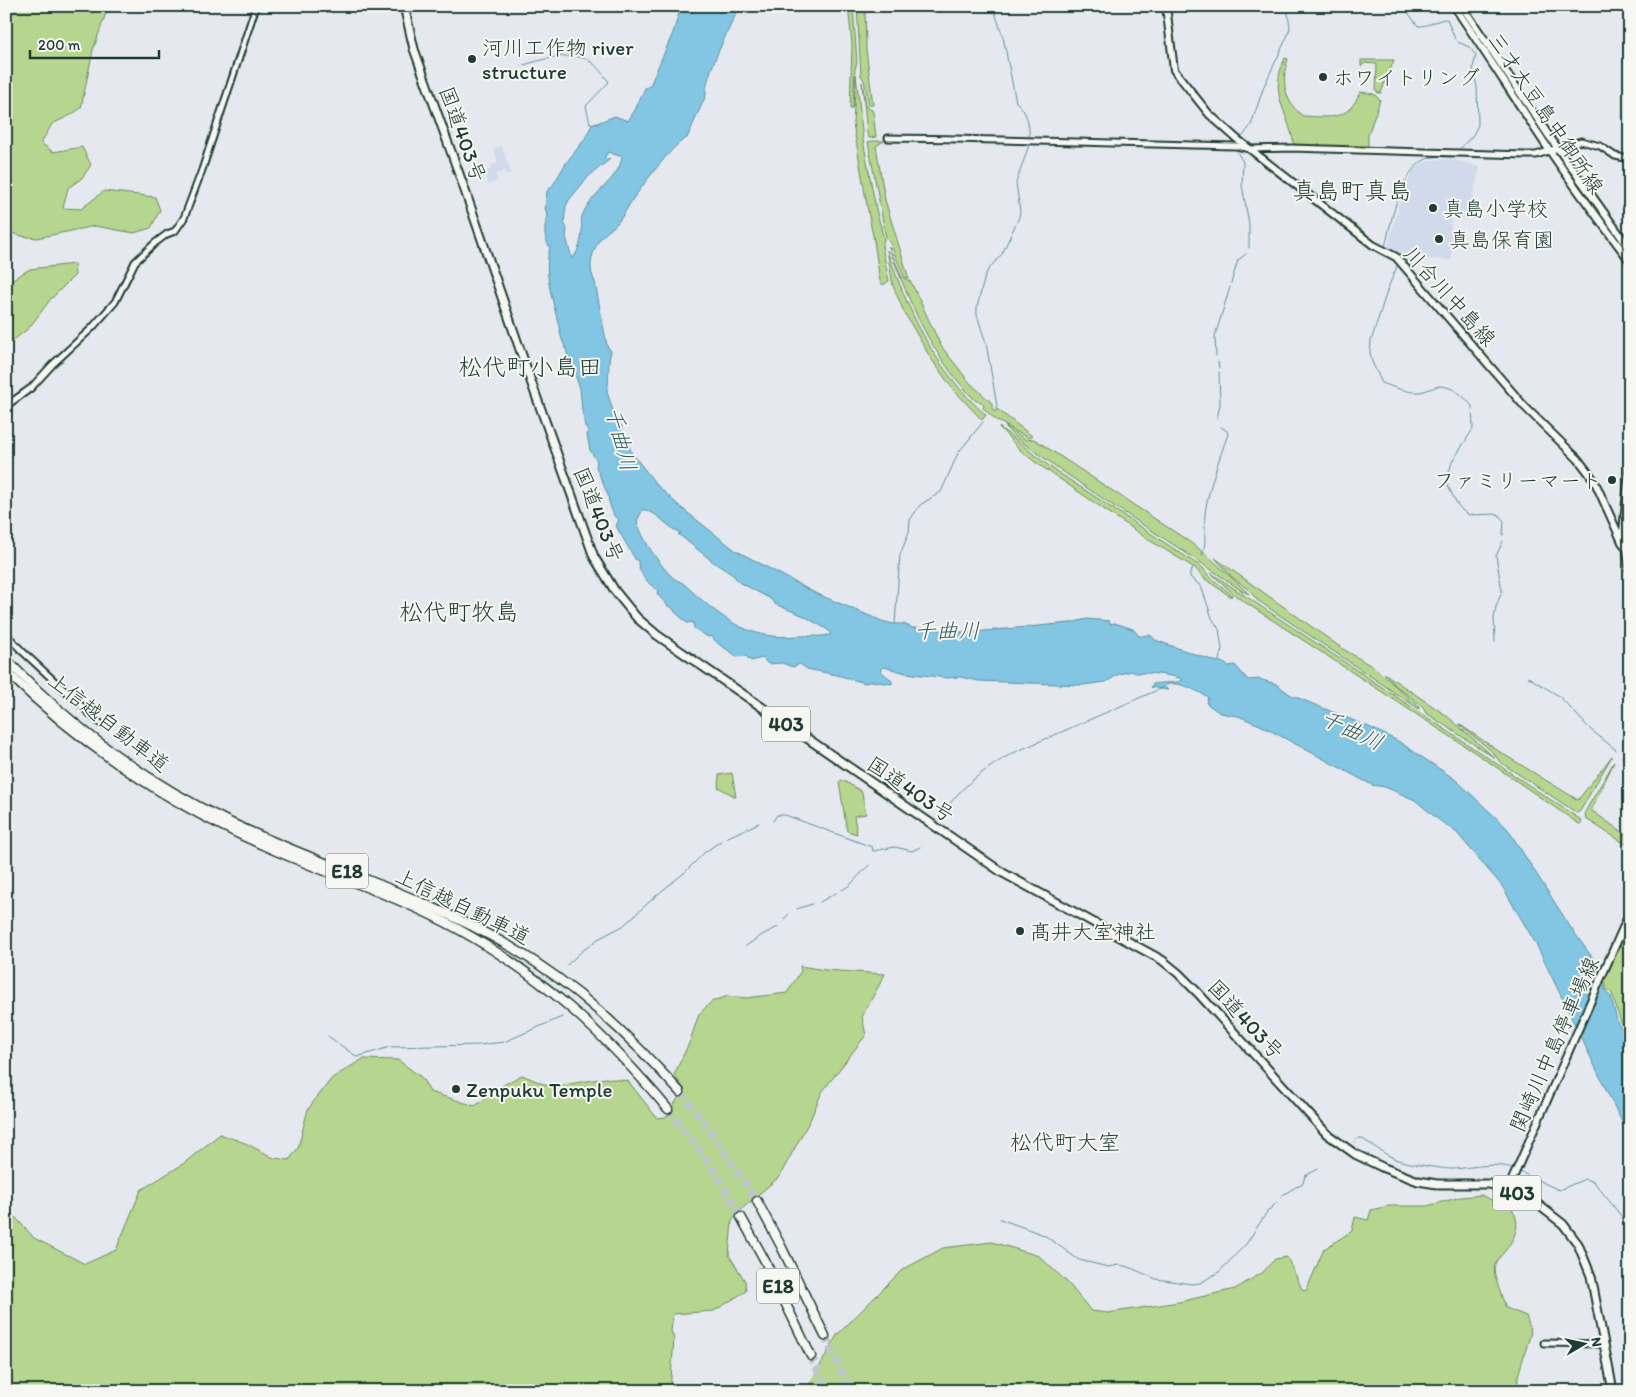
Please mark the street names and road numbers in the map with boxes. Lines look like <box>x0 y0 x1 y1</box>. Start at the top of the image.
street label: 三才大豆島中御所線 <box>1483 28 1609 198</box>
street label: 国道403号 <box>434 83 492 185</box>
street label: 川合川中島線 <box>1399 241 1501 351</box>
street label: 国道403号 <box>569 463 629 565</box>
street label: 上信越自動車道 <box>43 667 175 777</box>
road number: 403 <box>762 706 810 742</box>
street label: 国道403号 <box>863 751 959 827</box>
road number: E18 <box>326 854 368 888</box>
street label: 上信越自動車道 <box>391 863 535 949</box>
street label: 関崎川中島停車場線 <box>1504 953 1604 1135</box>
street label: 国道403号 <box>1203 974 1289 1064</box>
road number: 403 <box>1493 1176 1541 1210</box>
road number: E18 <box>757 1268 799 1304</box>

